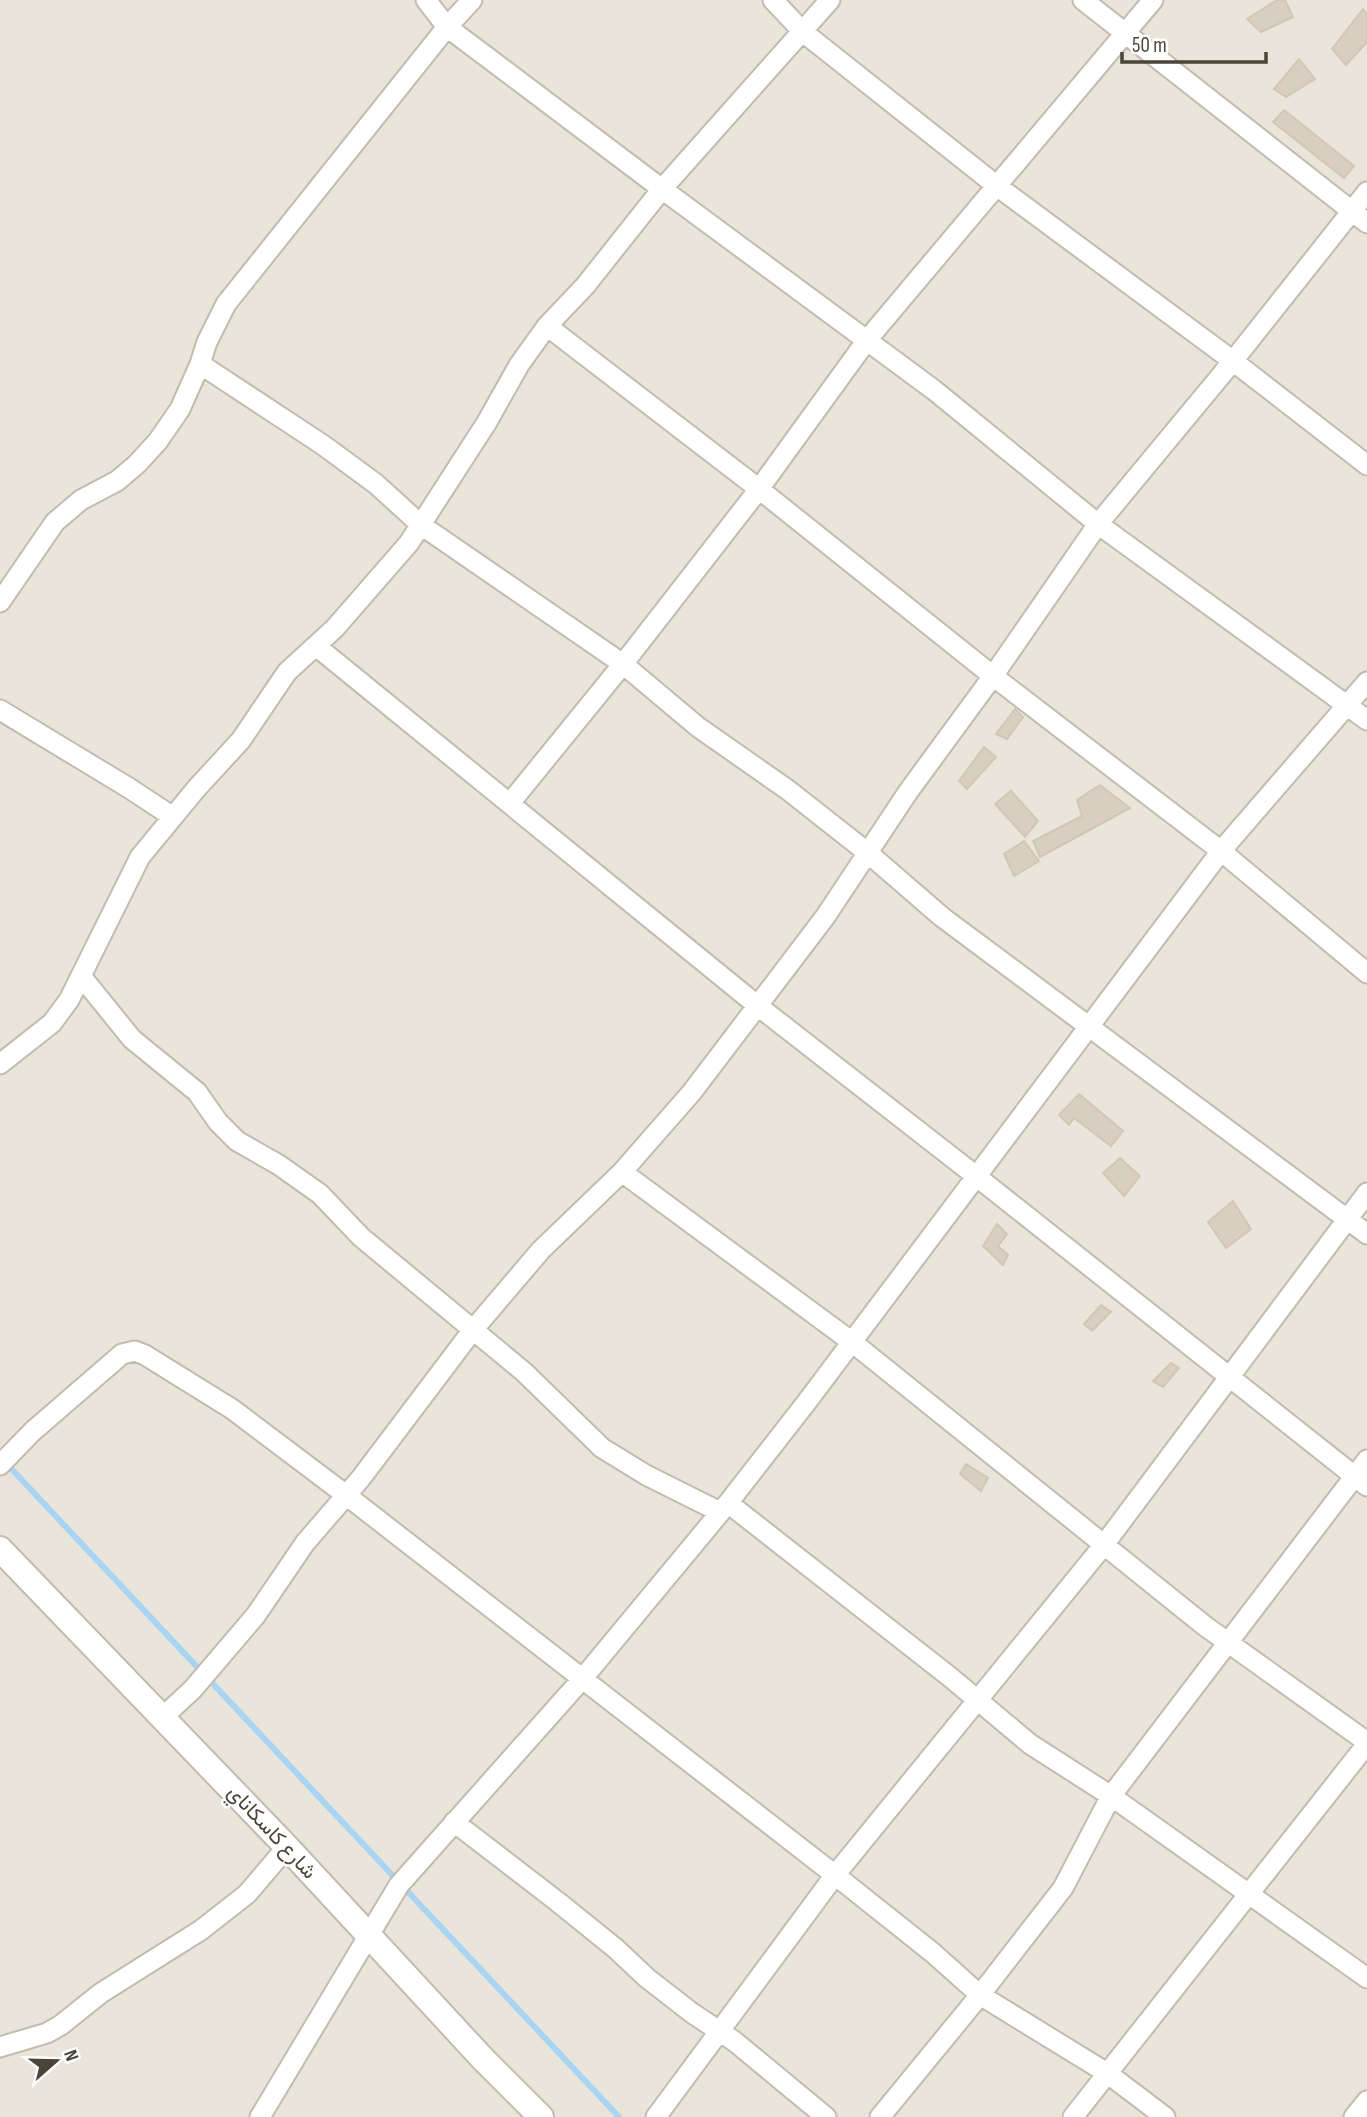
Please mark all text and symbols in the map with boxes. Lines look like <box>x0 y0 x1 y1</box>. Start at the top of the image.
scale bar <box>1122 21 1266 65</box>
text: 50 m <box>1132 33 1167 58</box>
street label: شارع كاسكاناي <box>219 1780 322 1887</box>
north arrow <box>21 2026 91 2096</box>
text: N <box>58 2047 83 2064</box>

